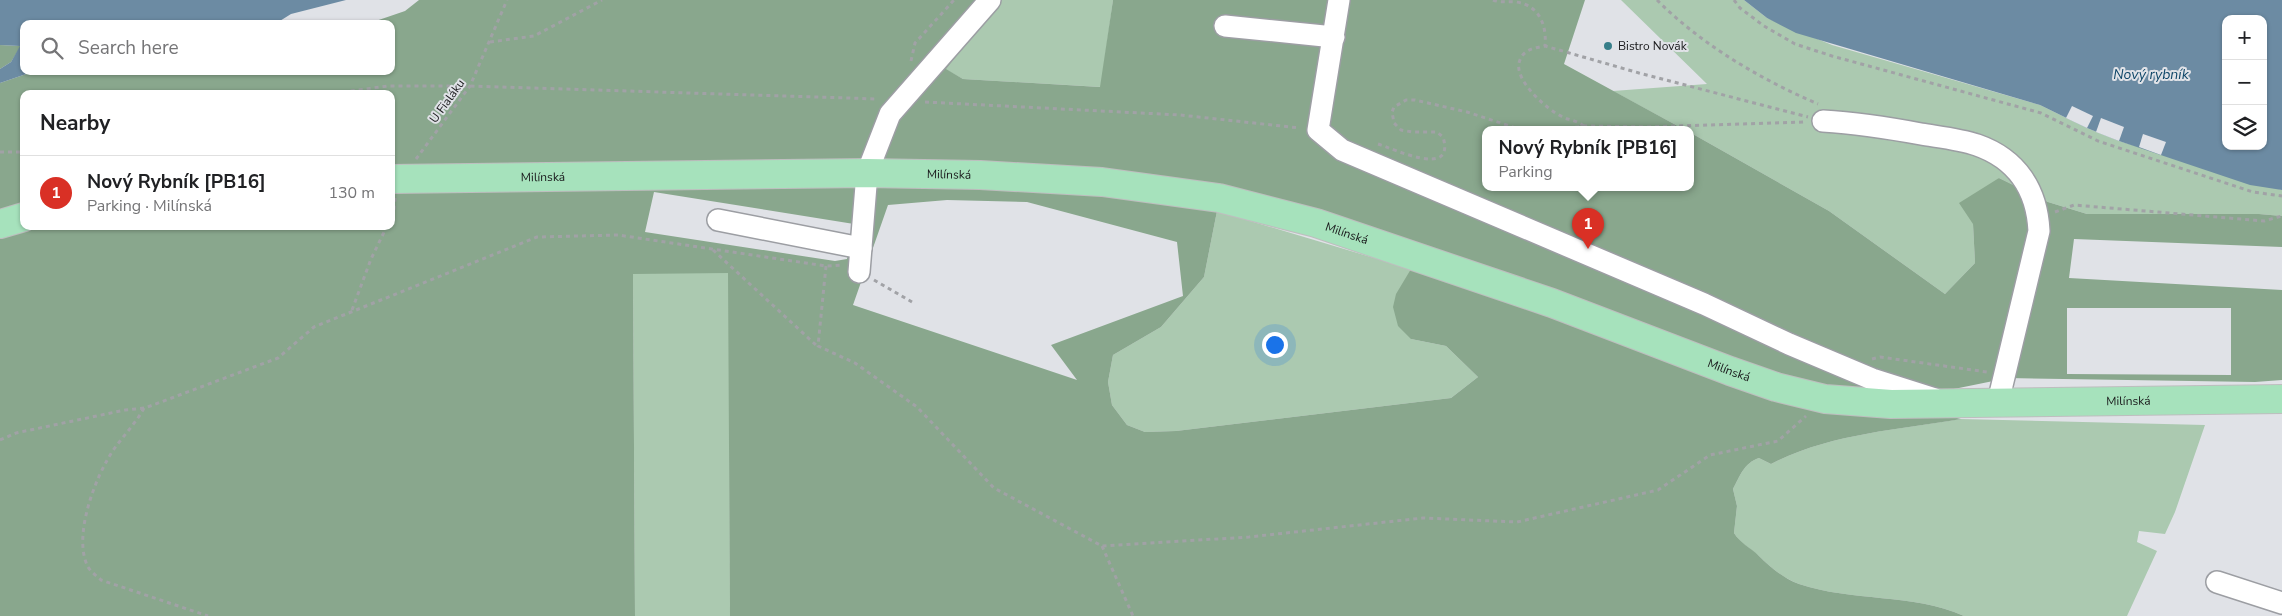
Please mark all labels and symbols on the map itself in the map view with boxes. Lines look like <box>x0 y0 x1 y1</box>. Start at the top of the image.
place label: Bistro Novák <box>1618 38 1688 54</box>
marker: Bistro Novák <box>1602 40 1614 52</box>
water label: Nový rybník <box>2113 65 2190 84</box>
street label: U Fialáku <box>426 76 468 126</box>
street label: Milínská <box>927 166 971 183</box>
street label: Milínská <box>521 169 565 185</box>
pin: 1 <box>1572 208 1604 249</box>
street label: Milínská <box>1323 219 1370 248</box>
your location <box>1262 332 1288 358</box>
street label: Milínská <box>1705 355 1752 385</box>
street label: Milínská <box>2106 393 2151 409</box>

